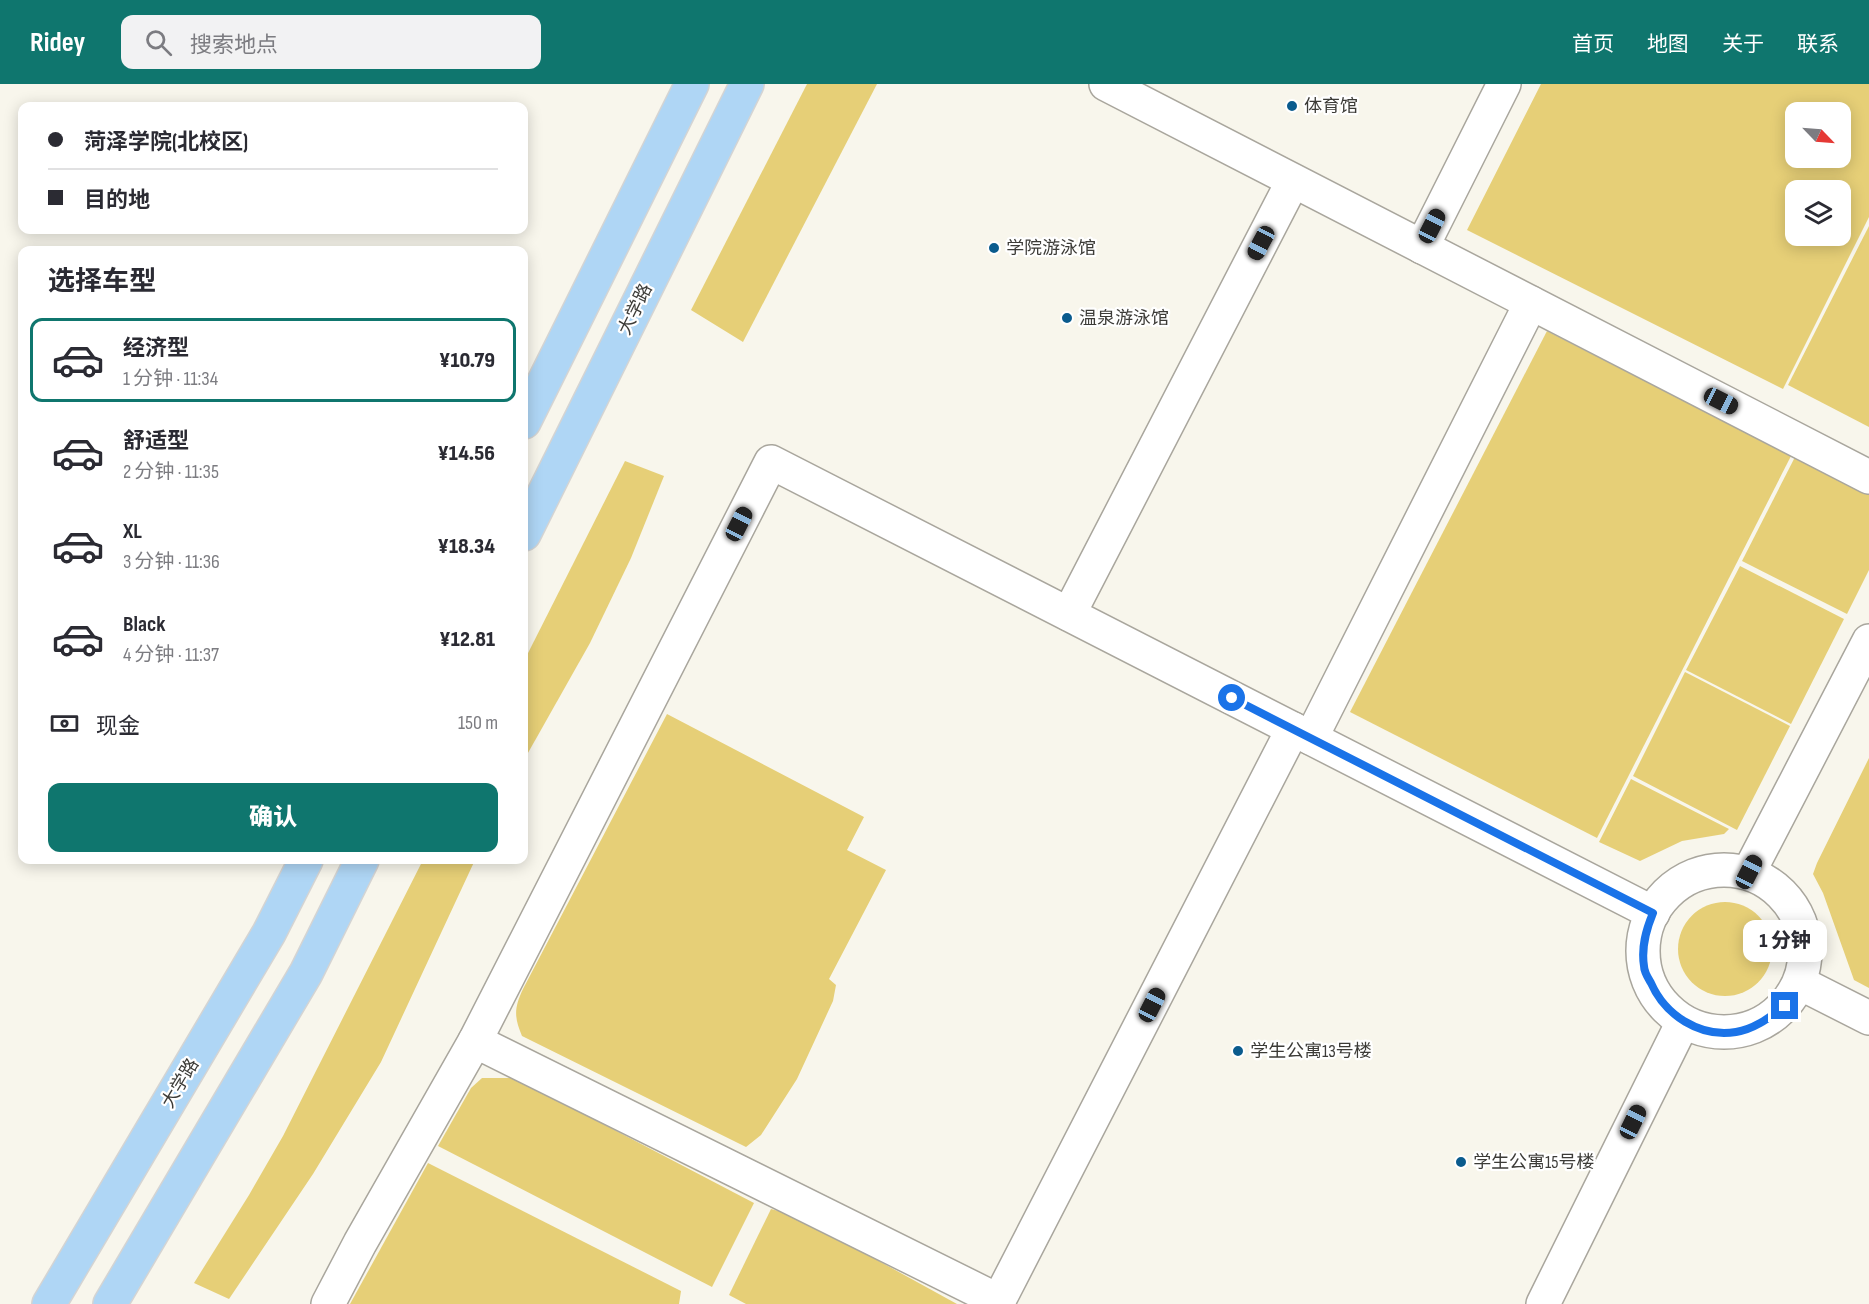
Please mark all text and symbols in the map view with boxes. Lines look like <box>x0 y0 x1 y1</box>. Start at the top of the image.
search box <box>121 15 541 69</box>
text: Ridey <box>30 26 85 59</box>
icon: search <box>142 26 175 59</box>
text: 搜索地点 <box>190 32 278 59</box>
text: 首页 <box>1572 32 1614 57</box>
text: 地图 <box>1647 32 1689 57</box>
text: 关于 <box>1722 32 1764 57</box>
text: 联系 <box>1797 32 1839 57</box>
place label: 体育馆 <box>1304 96 1358 117</box>
marker: 体育馆 <box>1285 99 1299 113</box>
north arrow <box>1785 102 1851 168</box>
map controls <box>1785 102 1851 246</box>
text: 菏泽学院(北校区) <box>84 129 248 156</box>
button: layers <box>1785 180 1851 246</box>
text: 目的地 <box>84 187 150 214</box>
car <box>1416 206 1448 246</box>
car <box>1245 223 1277 263</box>
place label: 学院游泳馆 <box>1006 238 1096 259</box>
marker: 学院游泳馆 <box>987 241 1001 255</box>
text: 选择车型 <box>48 266 156 298</box>
street label: 大学路 <box>614 280 657 338</box>
place label: 温泉游泳馆 <box>1079 308 1169 329</box>
marker: 温泉游泳馆 <box>1060 311 1074 325</box>
icon: car <box>51 333 105 387</box>
text: 经济型 <box>123 335 189 362</box>
text: ¥10.79 <box>439 347 495 374</box>
text: 1 分钟 · 11:34 <box>123 367 218 391</box>
car <box>1701 385 1741 417</box>
icon: car <box>51 426 105 480</box>
text: 舒适型 <box>123 428 189 455</box>
text: ¥14.56 <box>437 440 495 467</box>
text: 2 分钟 · 11:35 <box>123 460 219 484</box>
car <box>723 504 755 544</box>
text: XL <box>123 518 142 545</box>
icon: car <box>51 519 105 573</box>
text: ¥18.34 <box>438 533 495 560</box>
text: 3 分钟 · 11:36 <box>123 550 220 574</box>
text: Black <box>123 611 165 638</box>
icon: car <box>51 612 105 666</box>
text: ¥12.81 <box>439 626 495 653</box>
text: 4 分钟 · 11:37 <box>123 643 219 667</box>
route start <box>1218 684 1245 711</box>
icon: cash <box>48 707 81 740</box>
text: 150 m <box>458 711 498 735</box>
text: 现金 <box>96 713 140 740</box>
button: 确认 <box>48 783 498 852</box>
car <box>1733 852 1765 892</box>
callout: 1 分钟 <box>1743 919 1827 961</box>
text: 1 分钟 <box>1759 929 1811 953</box>
car <box>1136 985 1168 1025</box>
route end <box>1771 992 1798 1019</box>
place label: 学生公寓13号楼 <box>1250 1041 1372 1062</box>
marker: 学生公寓13号楼 <box>1231 1044 1245 1058</box>
street label: 大学路 <box>158 1055 203 1112</box>
car <box>1617 1102 1649 1142</box>
place label: 学生公寓15号楼 <box>1473 1152 1595 1173</box>
marker: 学生公寓15号楼 <box>1454 1155 1468 1169</box>

